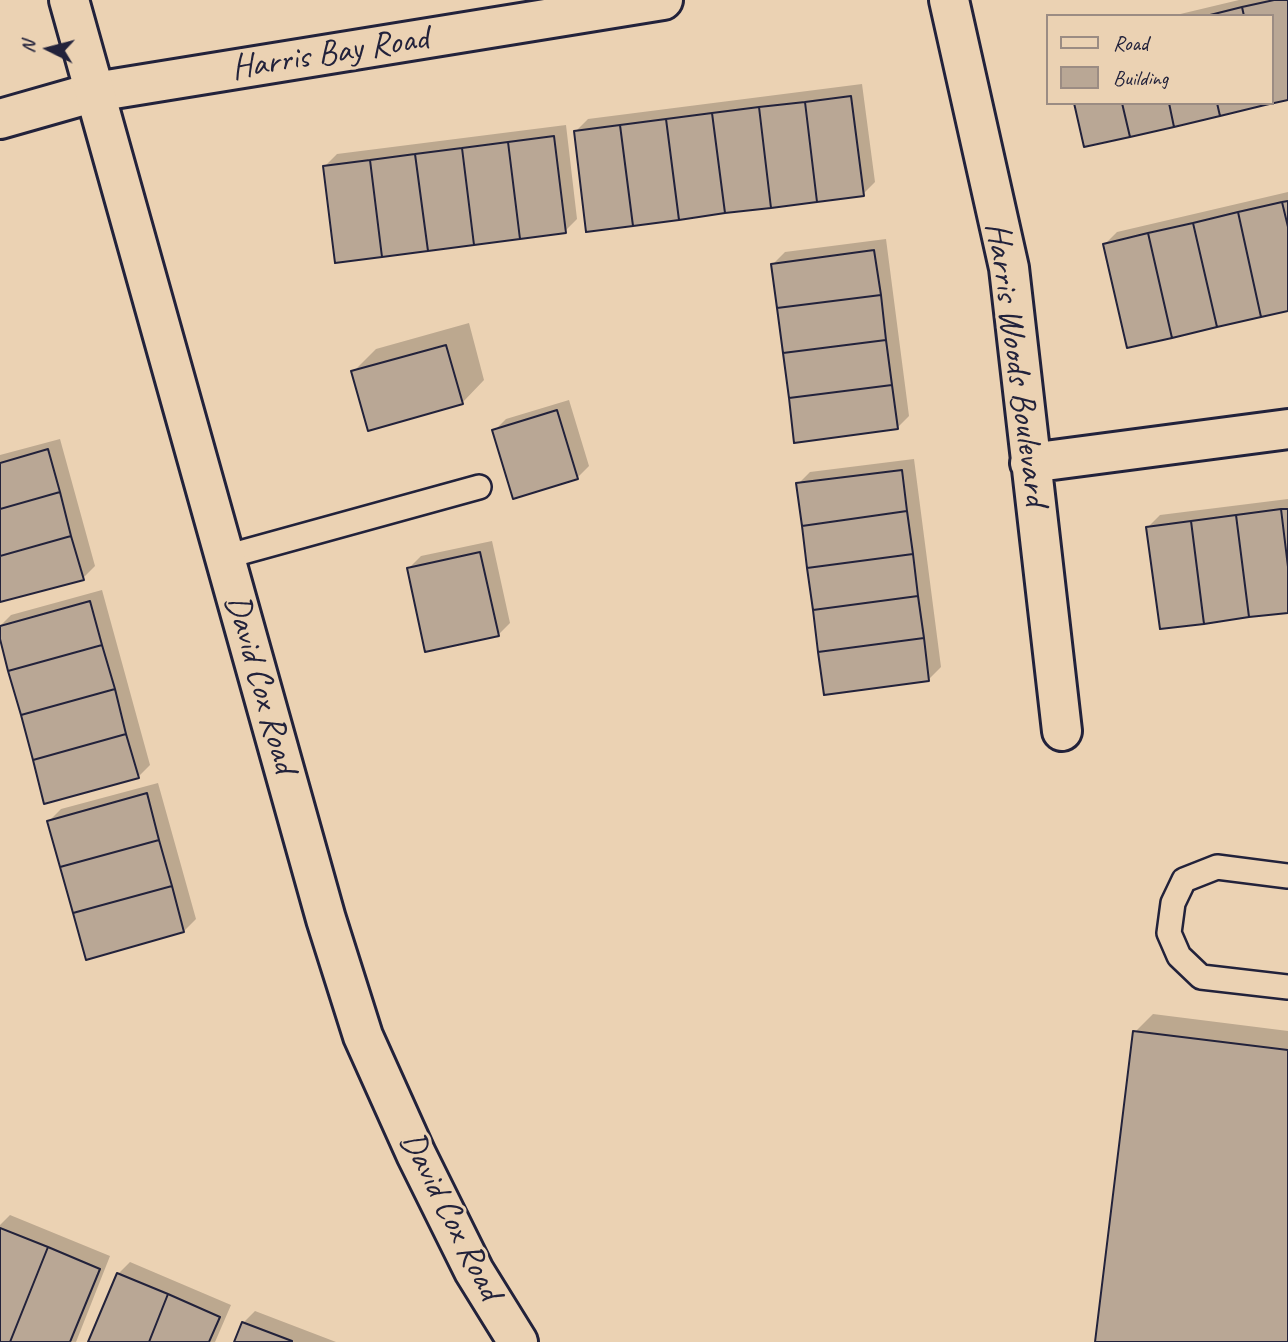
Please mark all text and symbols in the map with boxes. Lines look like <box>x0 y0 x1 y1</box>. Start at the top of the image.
north arrow <box>14 14 84 84</box>
legend <box>1046 14 1274 105</box>
street label: Harris Bay Road <box>228 18 432 90</box>
text: Road <box>1113 30 1148 56</box>
text: N <box>16 40 41 54</box>
text: Building <box>1113 65 1168 91</box>
street label: Harris Woods Boulevard <box>975 220 1057 508</box>
street label: David Cox Road <box>215 590 305 778</box>
street label: David Cox Road <box>390 1125 510 1307</box>

